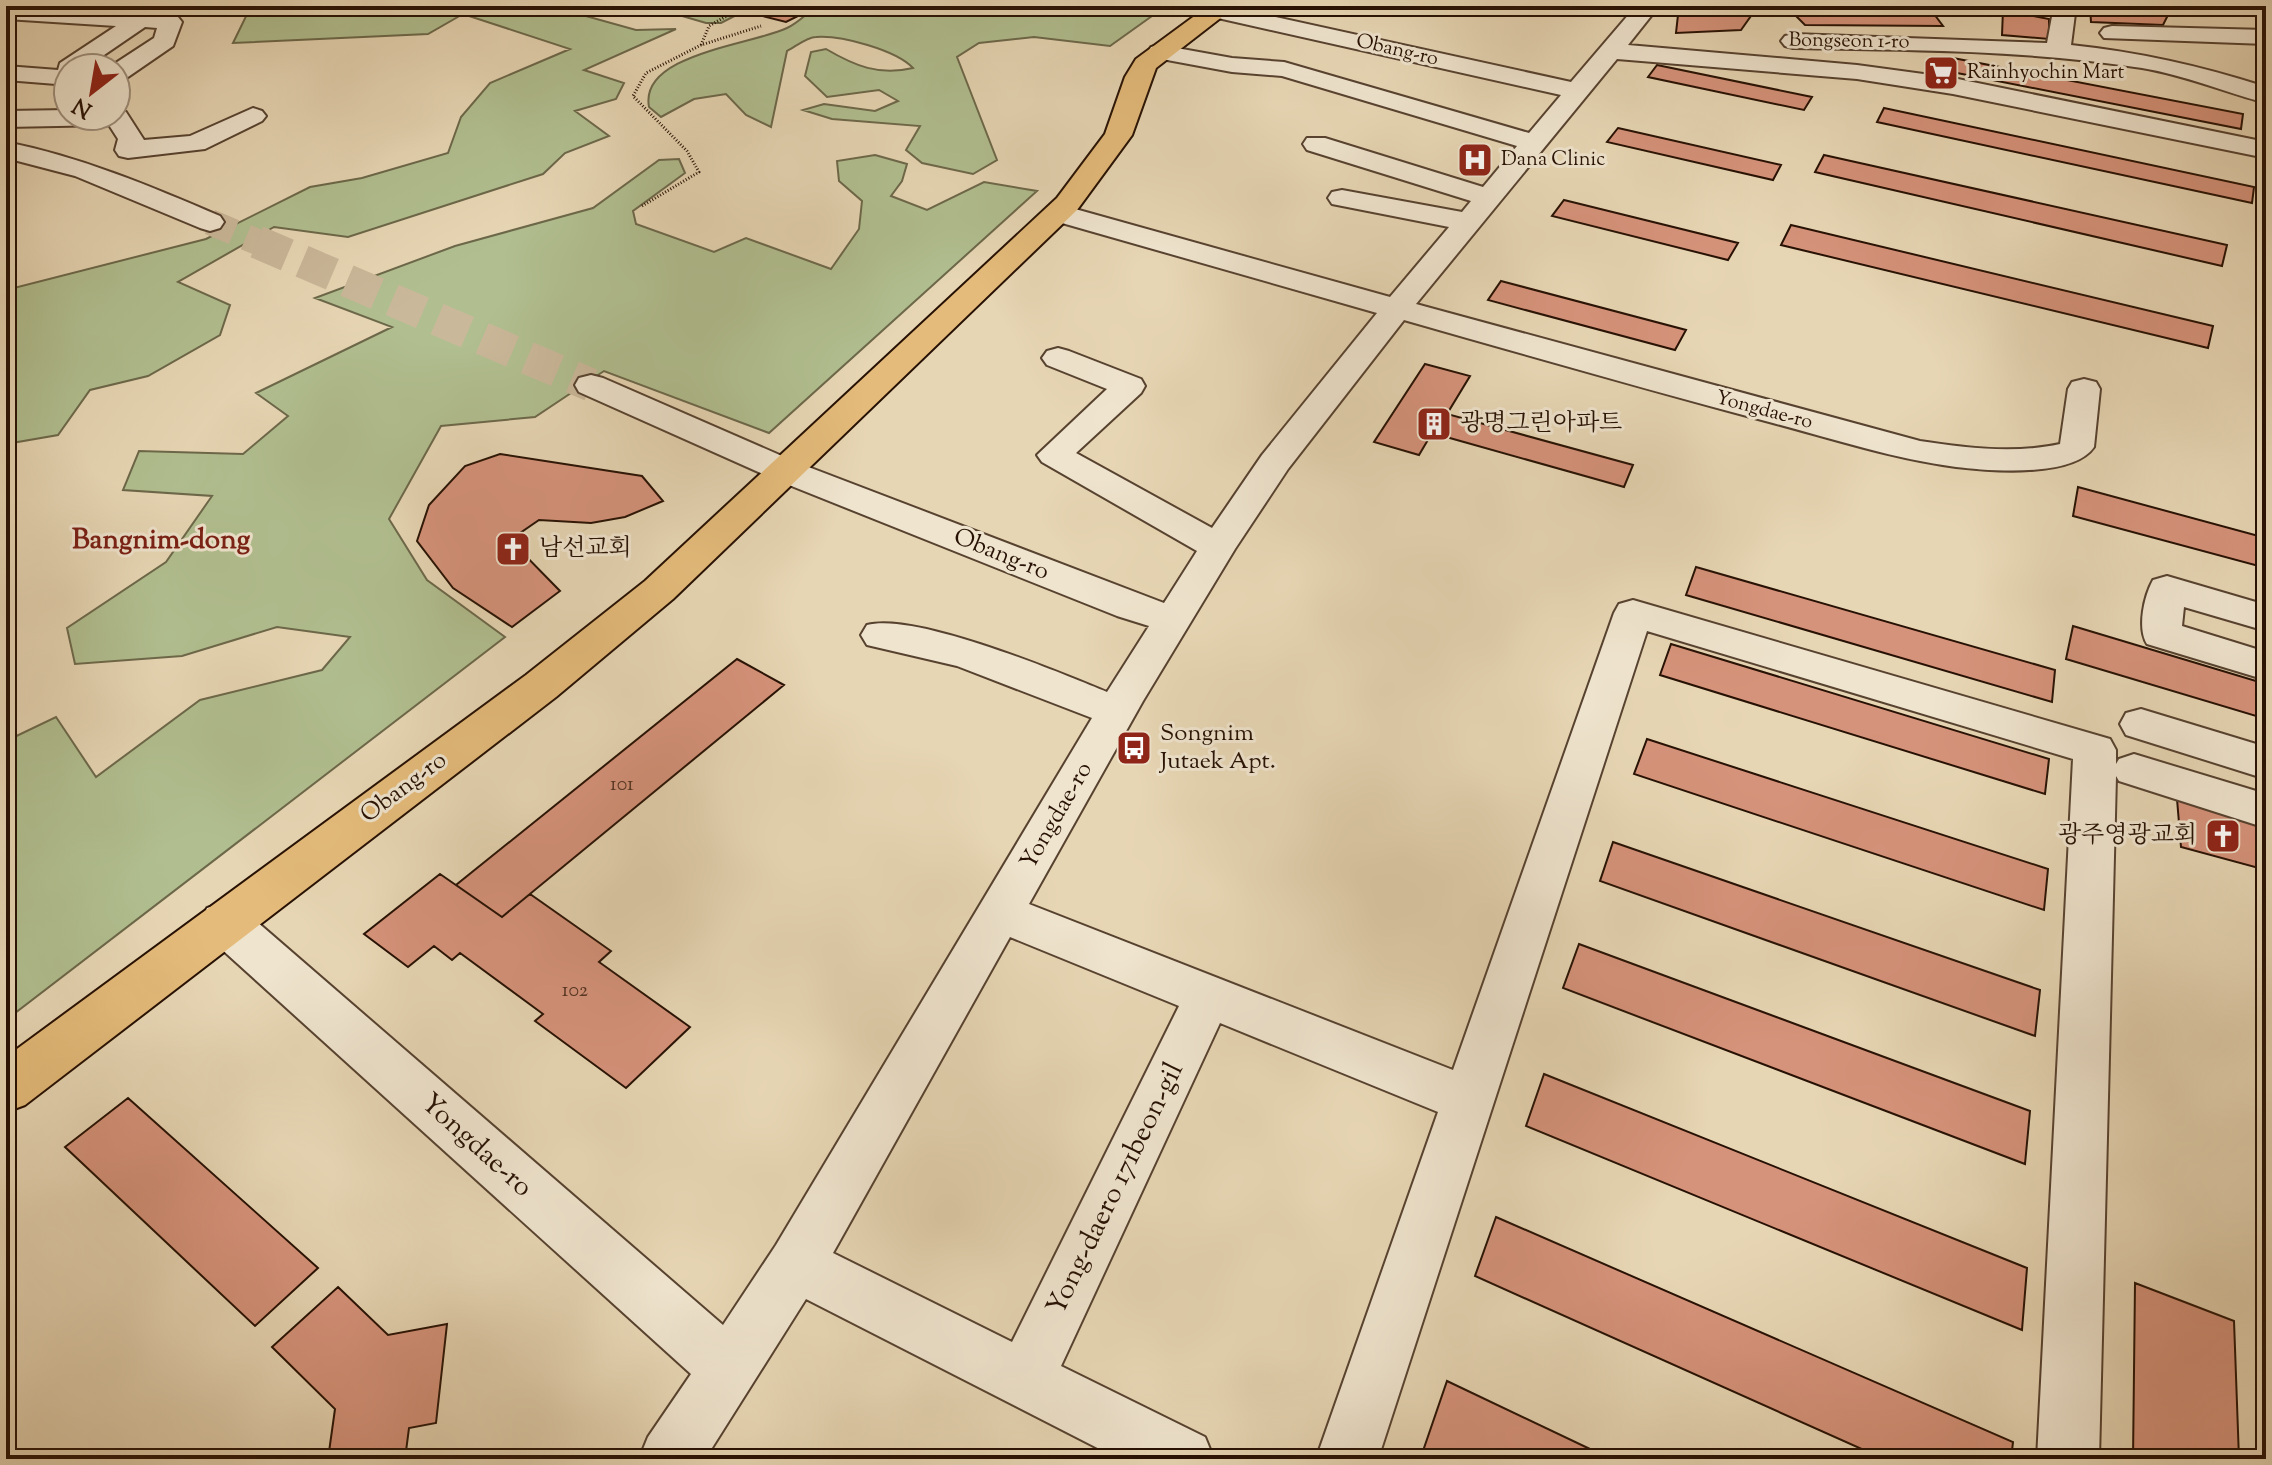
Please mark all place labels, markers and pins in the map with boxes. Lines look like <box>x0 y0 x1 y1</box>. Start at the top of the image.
supermarket icon: Rainhyochin Mart <box>1922 54 1960 92</box>
place label: Rainhyochin Mart <box>1967 59 2124 88</box>
hospital icon: Dana Clinic <box>1456 141 1494 179</box>
place label: Dana Clinic <box>1501 146 1605 175</box>
building icon: 광명그린아파트 <box>1415 405 1453 443</box>
place label: 광명그린아파트 <box>1460 407 1622 441</box>
church icon: 남선교회 <box>494 530 532 568</box>
place label: 남선교회 <box>539 532 632 566</box>
place label: Songnim Jutaek Apt. <box>1158 717 1276 779</box>
bus stop icon: Songnim Jutaek Apt. <box>1115 729 1153 767</box>
church icon: 광주영광교회 <box>2204 817 2242 855</box>
place label: 광주영광교회 <box>2058 819 2197 853</box>

